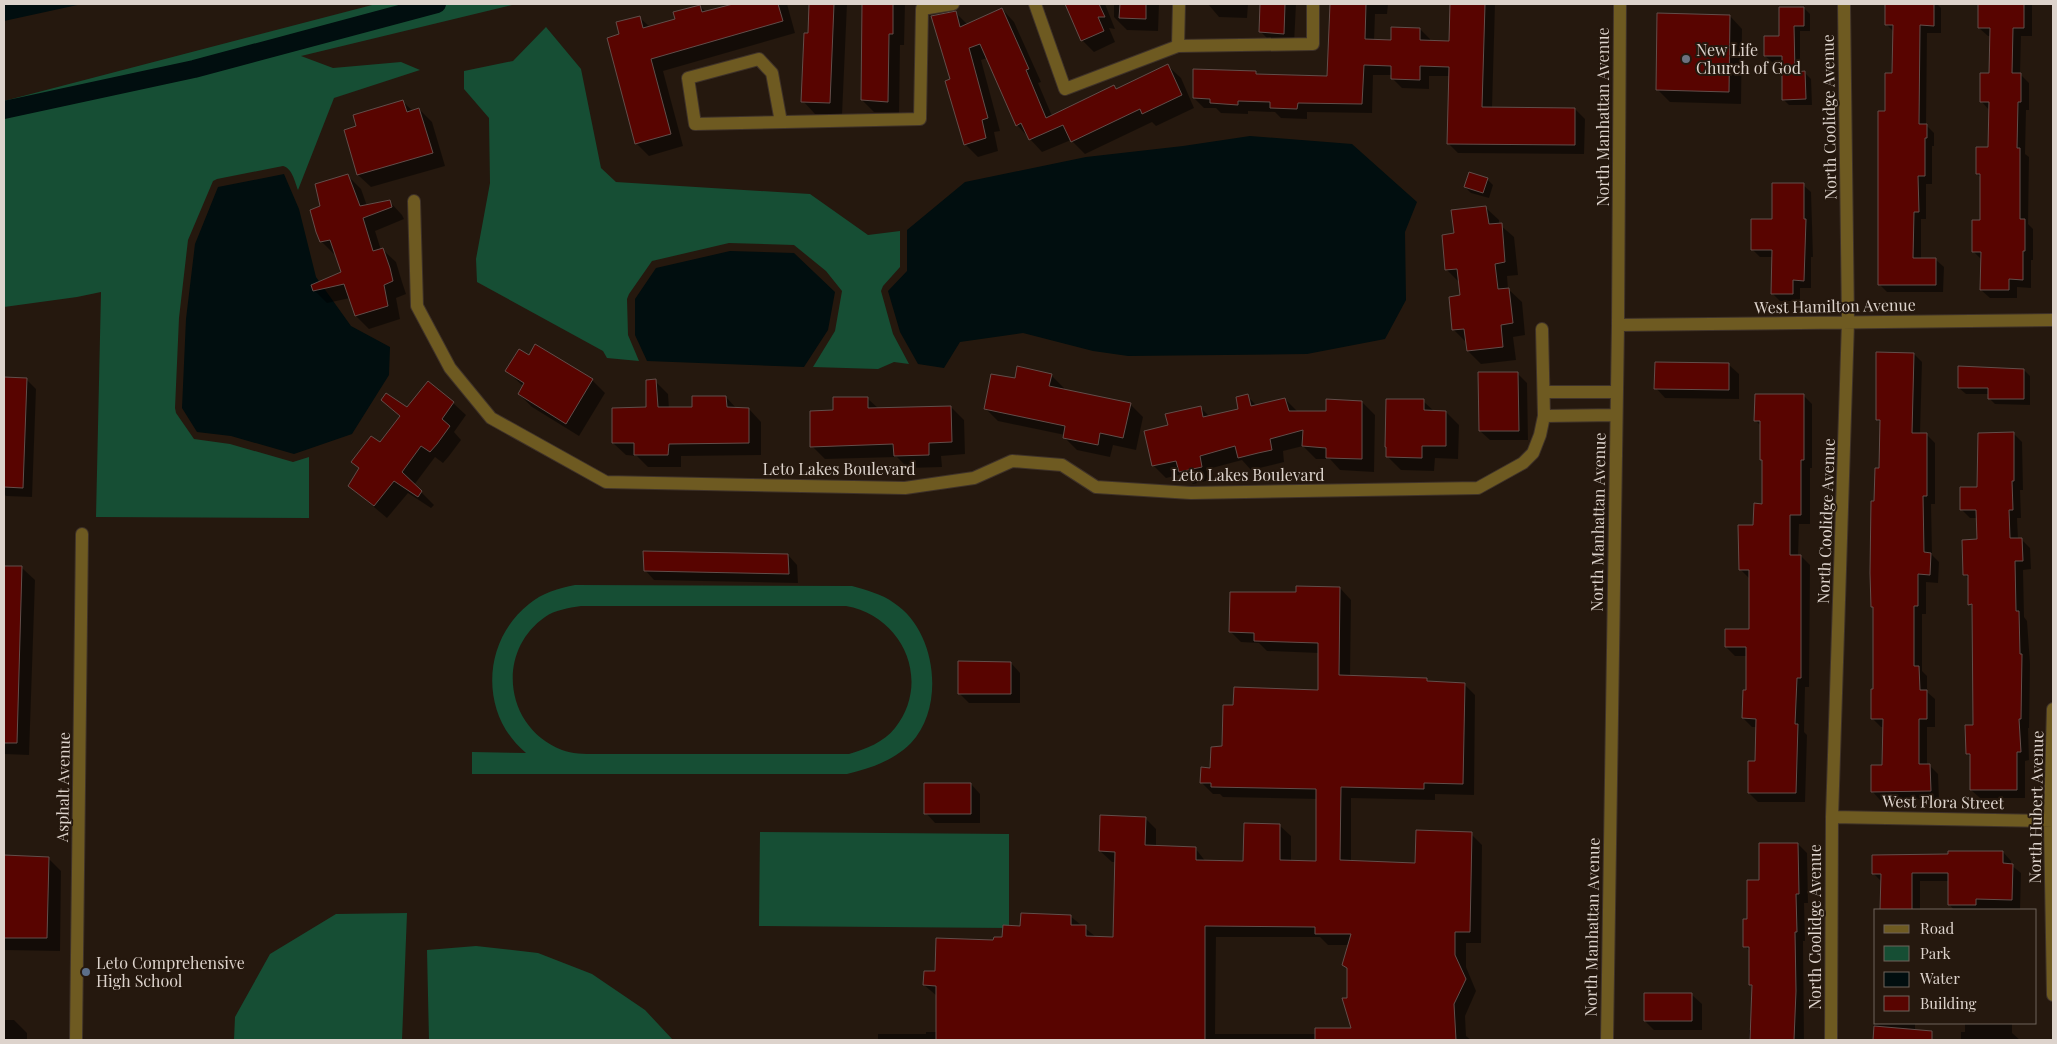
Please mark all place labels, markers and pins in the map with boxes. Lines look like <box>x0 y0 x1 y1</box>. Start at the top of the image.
place label: New Life Church of God <box>1696 39 1801 78</box>
marker: New Life Church of God <box>1680 53 1692 65</box>
place label: Leto Comprehensive High School <box>96 952 245 991</box>
marker: Leto Comprehensive High School <box>80 966 92 978</box>

